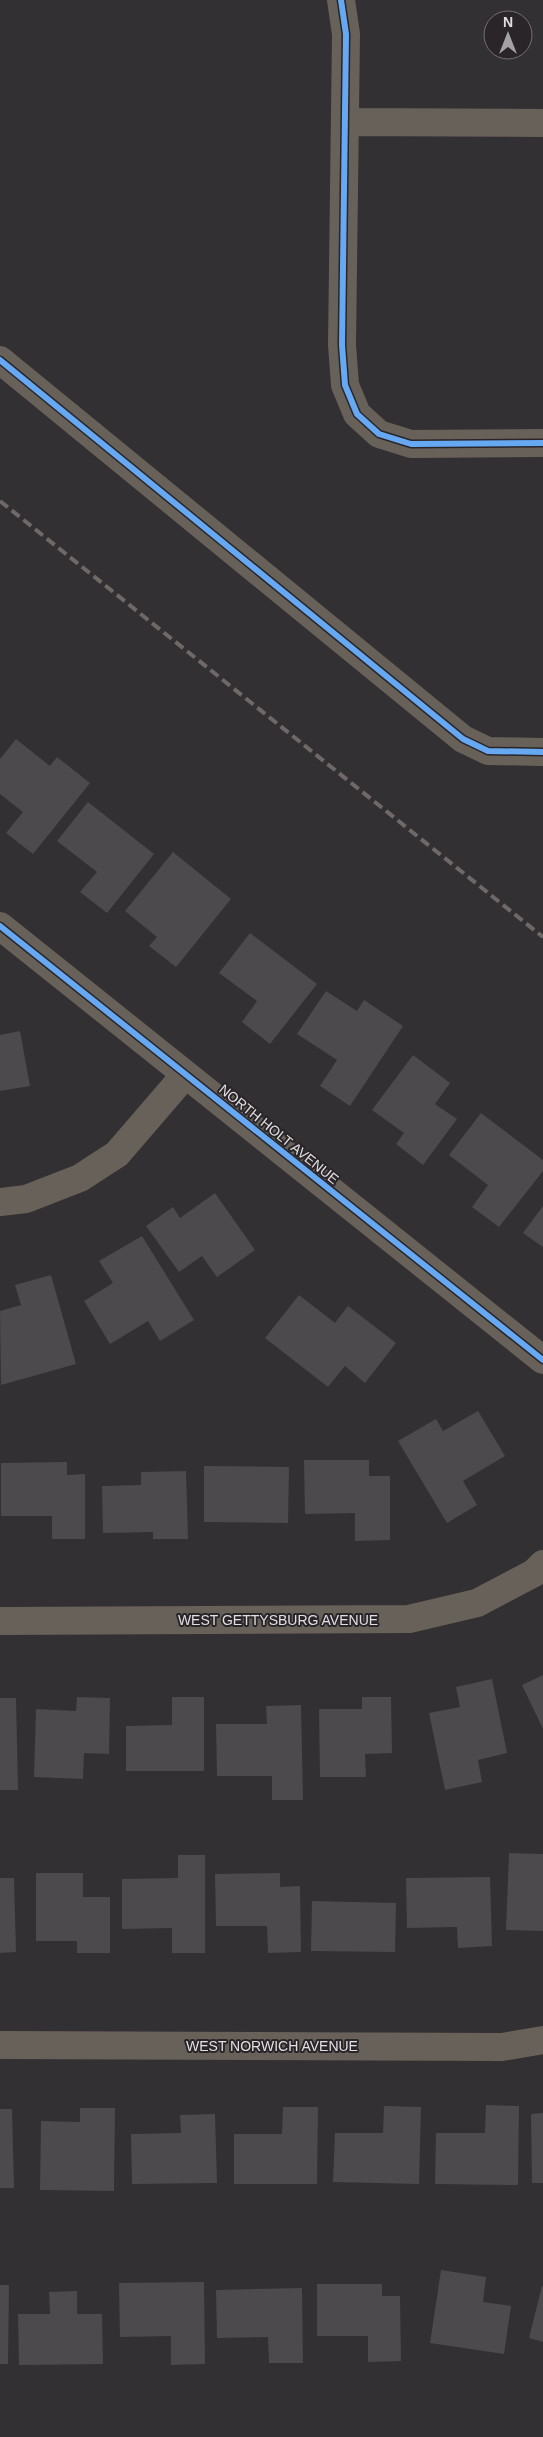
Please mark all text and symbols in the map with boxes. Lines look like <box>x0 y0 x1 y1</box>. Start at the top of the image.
north arrow <box>483 10 533 60</box>
text: N <box>503 14 513 30</box>
street label: NORTH HOLT AVENUE <box>216 1081 342 1187</box>
street label: WEST GETTYSBURG AVENUE <box>178 1612 378 1628</box>
street label: WEST NORWICH AVENUE <box>186 2038 358 2054</box>

